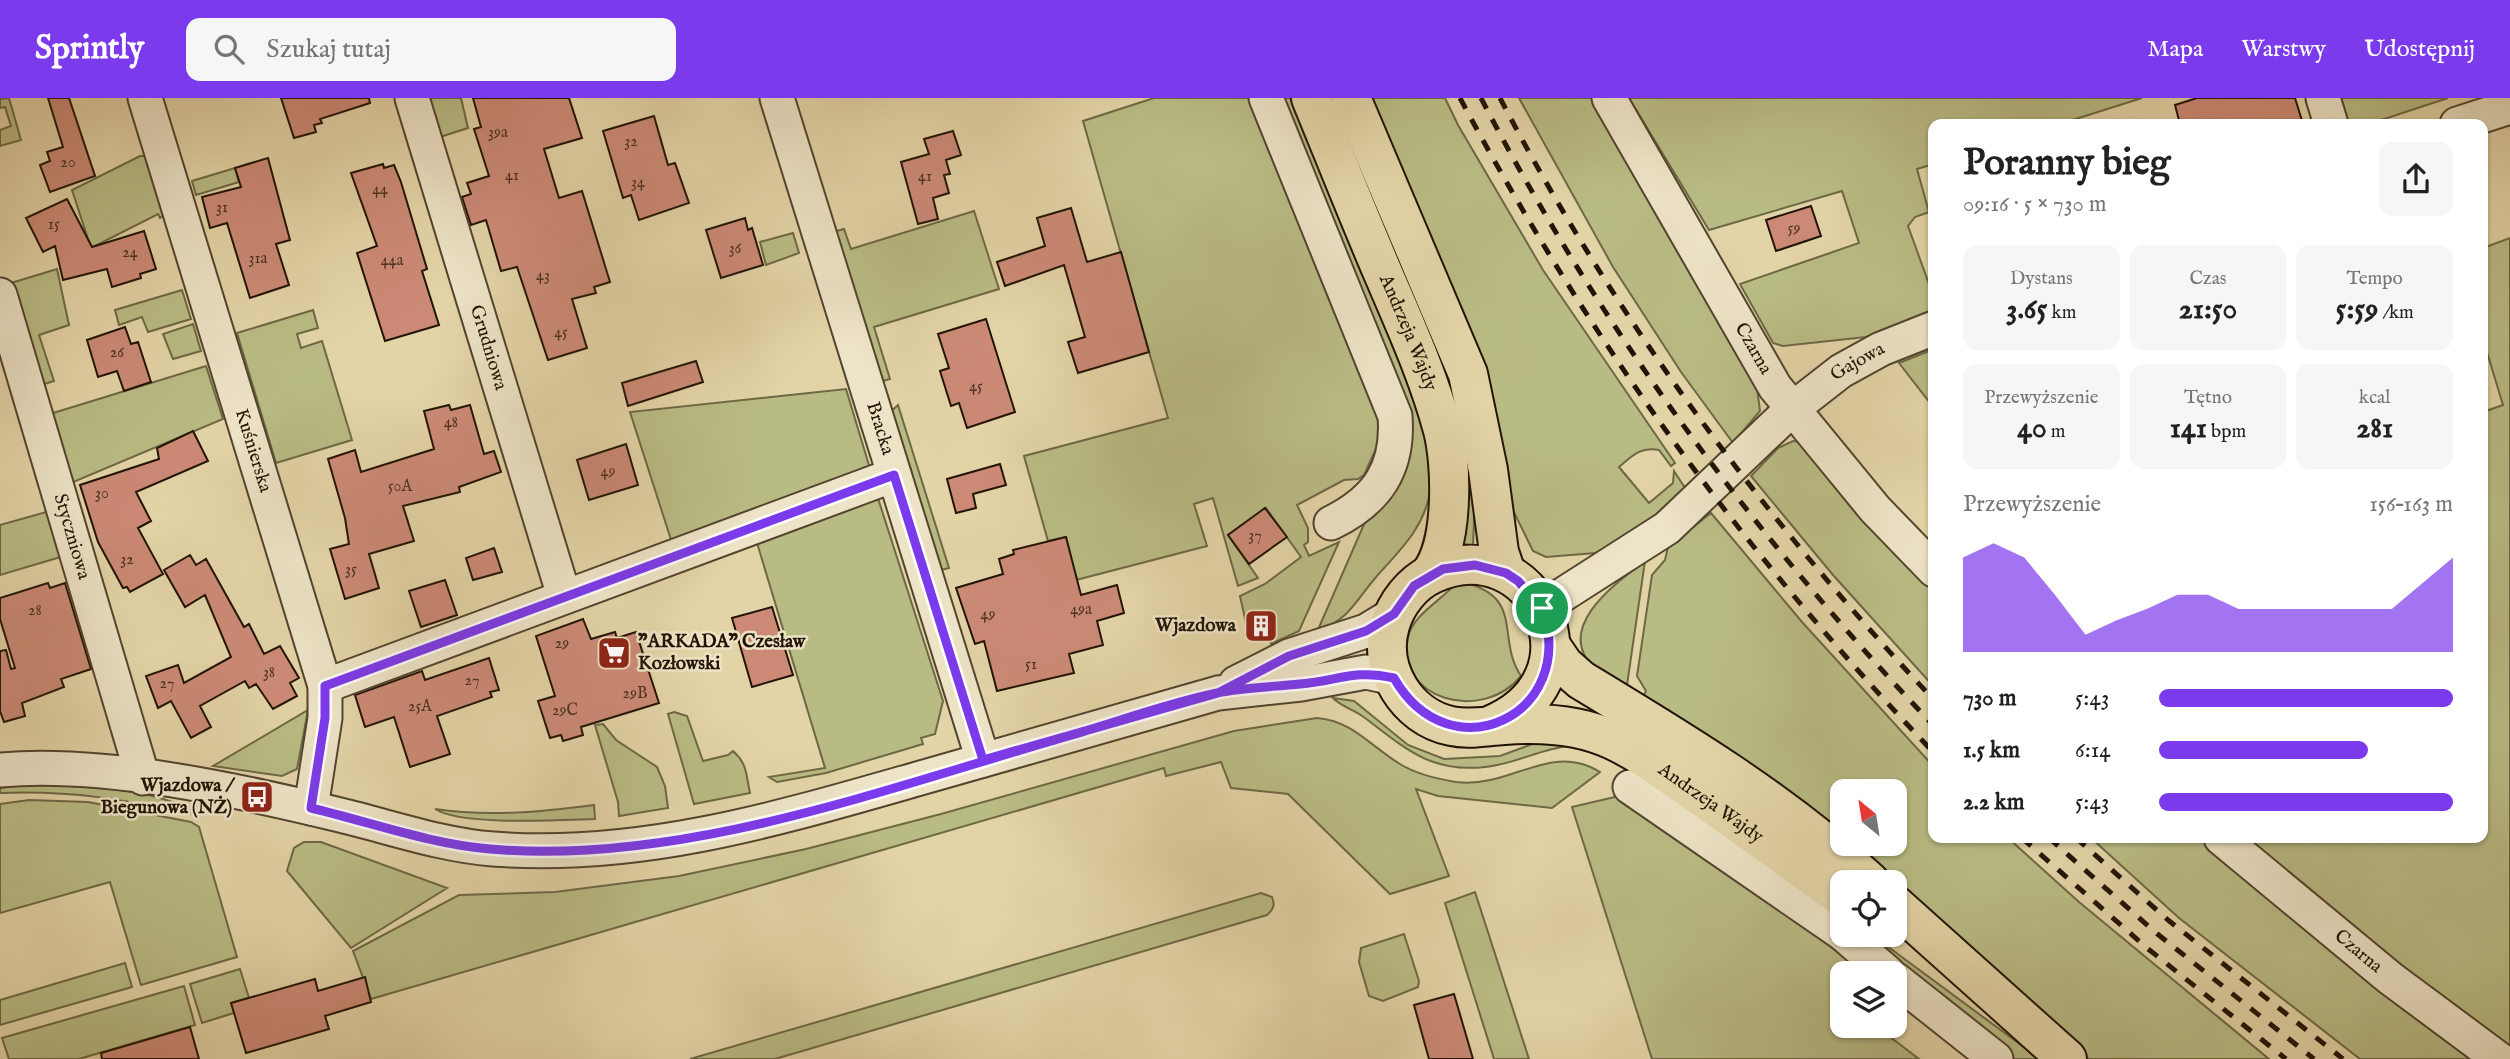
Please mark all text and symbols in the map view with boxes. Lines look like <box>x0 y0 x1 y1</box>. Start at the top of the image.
search box <box>186 18 676 81</box>
text: Sprintly <box>35 28 144 70</box>
icon: search <box>210 30 248 68</box>
text: Szukaj tutaj <box>266 33 391 66</box>
text: Mapa <box>2147 34 2203 65</box>
text: Warstwy <box>2241 34 2326 65</box>
text: Udostępnij <box>2364 34 2475 65</box>
house number: 39a <box>488 123 508 143</box>
house number: 32 <box>624 132 638 152</box>
text: Poranny bieg <box>1963 140 2170 188</box>
button: share <box>2379 142 2453 216</box>
house number: 20 <box>60 153 76 173</box>
house number: 41 <box>505 166 519 186</box>
house number: 41 <box>918 167 932 187</box>
house number: 34 <box>631 173 645 193</box>
house number: 44 <box>372 180 388 200</box>
text: 09:16 · 5 × 730 m <box>1963 190 2107 219</box>
house number: 31 <box>216 198 228 218</box>
house number: 15 <box>48 215 60 235</box>
house number: 59 <box>1788 219 1800 239</box>
house number: 36 <box>729 239 742 259</box>
house number: 24 <box>122 243 138 263</box>
house number: 31a <box>249 249 268 269</box>
house number: 44a <box>381 251 403 271</box>
house number: 43 <box>536 266 550 286</box>
text: Dystans <box>2010 267 2073 291</box>
text: Czas <box>2189 267 2227 291</box>
text: Tempo <box>2347 267 2403 291</box>
street label: Andrzeja Wajdy <box>1373 270 1442 395</box>
text: 3.65 <box>2006 291 2047 329</box>
text: 21:50 <box>2179 291 2237 329</box>
text: 5:59 <box>2336 291 2378 329</box>
text: km <box>2047 301 2076 325</box>
text: /km <box>2378 301 2414 325</box>
street label: Grudniowa <box>464 302 513 394</box>
street label: Czarna <box>1729 318 1778 379</box>
house number: 45 <box>554 323 568 343</box>
street label: Gajowa <box>1826 337 1890 387</box>
house number: 26 <box>110 343 124 363</box>
house number: 45 <box>969 377 983 397</box>
text: Przewyższenie <box>1984 386 2098 410</box>
text: Tętno <box>2184 386 2232 410</box>
text: kcal <box>2359 386 2391 410</box>
street label: Bracka <box>860 399 900 459</box>
street label: Kuśnierska <box>229 406 277 496</box>
text: 40 <box>2017 410 2047 448</box>
text: 141 <box>2170 410 2207 448</box>
text: 281 <box>2356 410 2393 448</box>
house number: 48 <box>444 413 458 433</box>
text: m <box>2047 420 2065 444</box>
text: bpm <box>2207 420 2246 444</box>
house number: 49 <box>601 462 615 482</box>
house number: 50A <box>388 477 413 497</box>
house number: 30 <box>95 484 109 504</box>
text: Przewyższenie <box>1963 490 2101 519</box>
text: 156–163 m <box>2369 490 2453 519</box>
street label: Styczniowa <box>48 491 96 583</box>
house number: 37 <box>1248 526 1262 546</box>
house number: 32 <box>120 550 134 570</box>
house number: 35 <box>345 560 357 580</box>
pin <box>1512 578 1572 638</box>
icon: arrive <box>1523 589 1561 627</box>
house number: 49a <box>1070 600 1092 620</box>
house number: 28 <box>28 601 42 621</box>
house number: 49 <box>981 605 995 625</box>
building icon: Wjazdowa <box>1242 607 1280 645</box>
place label: Wjazdowa <box>1154 614 1237 638</box>
place label: "ARKADA" Czesław Kozłowski <box>638 630 807 676</box>
house number: 29 <box>555 634 569 654</box>
supermarket icon: "ARKADA" Czesław Kozłowski <box>595 634 633 672</box>
house number: 51 <box>1025 655 1037 675</box>
house number: 38 <box>263 663 275 683</box>
house number: 27 <box>465 671 479 691</box>
house number: 27 <box>160 674 174 694</box>
house number: 29B <box>622 684 648 704</box>
text: 730 m <box>1963 684 2016 713</box>
text: 5:43 <box>2075 684 2109 713</box>
house number: 25A <box>408 697 433 717</box>
house number: 29C <box>552 701 578 721</box>
text: 1.5 km <box>1963 736 2020 765</box>
text: 6:14 <box>2075 736 2111 765</box>
street label: Andrzeja Wajdy <box>1652 757 1768 849</box>
place label: Wjazdowa / Biegunowa (NŻ) <box>101 774 236 820</box>
bus stop icon: Wjazdowa / Biegunowa (NŻ) <box>238 778 276 816</box>
north arrow <box>1830 779 1908 856</box>
map controls <box>1830 779 1907 1038</box>
text: 2.2 km <box>1963 788 2025 817</box>
text: 5:43 <box>2075 788 2109 817</box>
button: locate <box>1830 870 1907 947</box>
street label: Czarna <box>2329 925 2388 979</box>
button: layers <box>1830 961 1907 1038</box>

